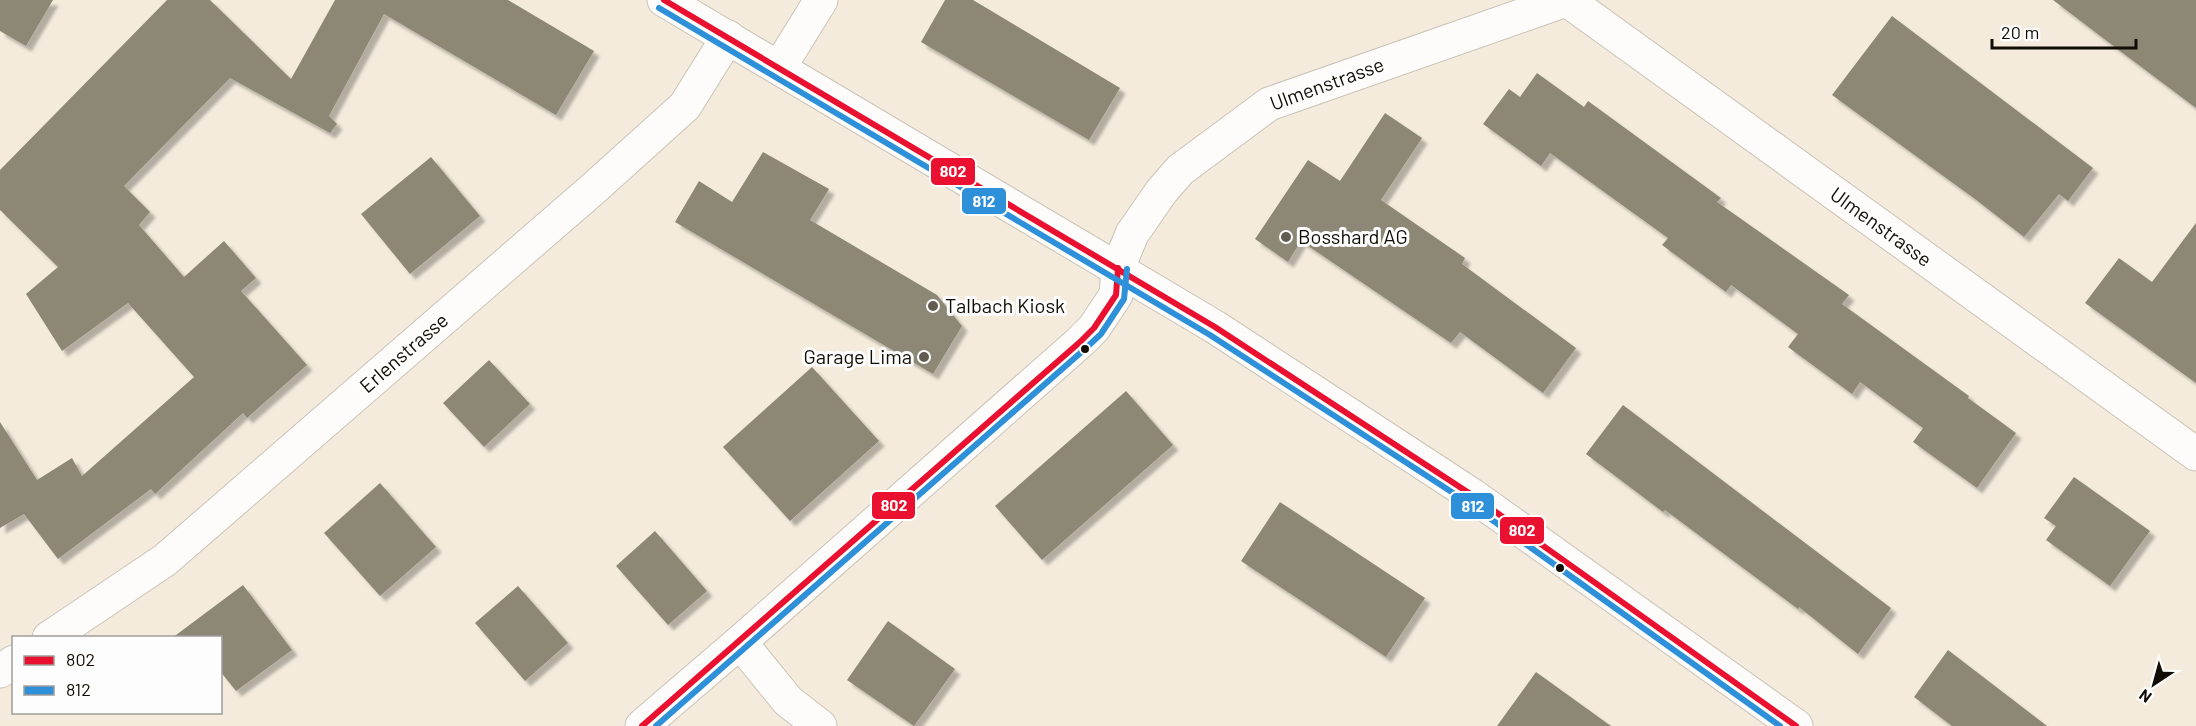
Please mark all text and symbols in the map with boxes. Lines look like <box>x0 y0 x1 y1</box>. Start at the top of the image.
scale bar <box>1992 12 2136 50</box>
text: 20 m <box>2001 21 2039 43</box>
street label: Ulmenstrasse <box>1266 51 1387 115</box>
line badge: 802 <box>930 157 976 186</box>
text: 802 <box>940 161 966 180</box>
street label: Ulmenstrasse <box>1826 181 1937 271</box>
line badge: 812 <box>961 187 1007 215</box>
text: 812 <box>972 191 996 210</box>
place label: Bosshard AG <box>1298 224 1408 248</box>
marker: Bosshard AG <box>1279 230 1293 244</box>
place label: Talbach Kiosk <box>945 293 1065 317</box>
marker: Talbach Kiosk <box>926 299 940 313</box>
street label: Erlenstrasse <box>354 307 452 397</box>
unlabelled marker <box>1079 343 1091 355</box>
place label: Garage Lima <box>804 344 912 368</box>
marker: Garage Lima <box>917 350 931 364</box>
line badge: 802 <box>871 491 916 520</box>
line badge: 812 <box>1450 492 1495 520</box>
text: 802 <box>881 495 907 514</box>
text: 812 <box>1461 496 1485 515</box>
line badge: 802 <box>1499 516 1545 545</box>
text: 802 <box>1509 520 1535 539</box>
unlabelled marker <box>1554 562 1566 574</box>
legend <box>12 636 222 714</box>
text: 802 <box>66 648 95 670</box>
north arrow <box>2124 654 2184 714</box>
text: 812 <box>66 678 91 700</box>
text: N <box>2135 686 2155 707</box>

